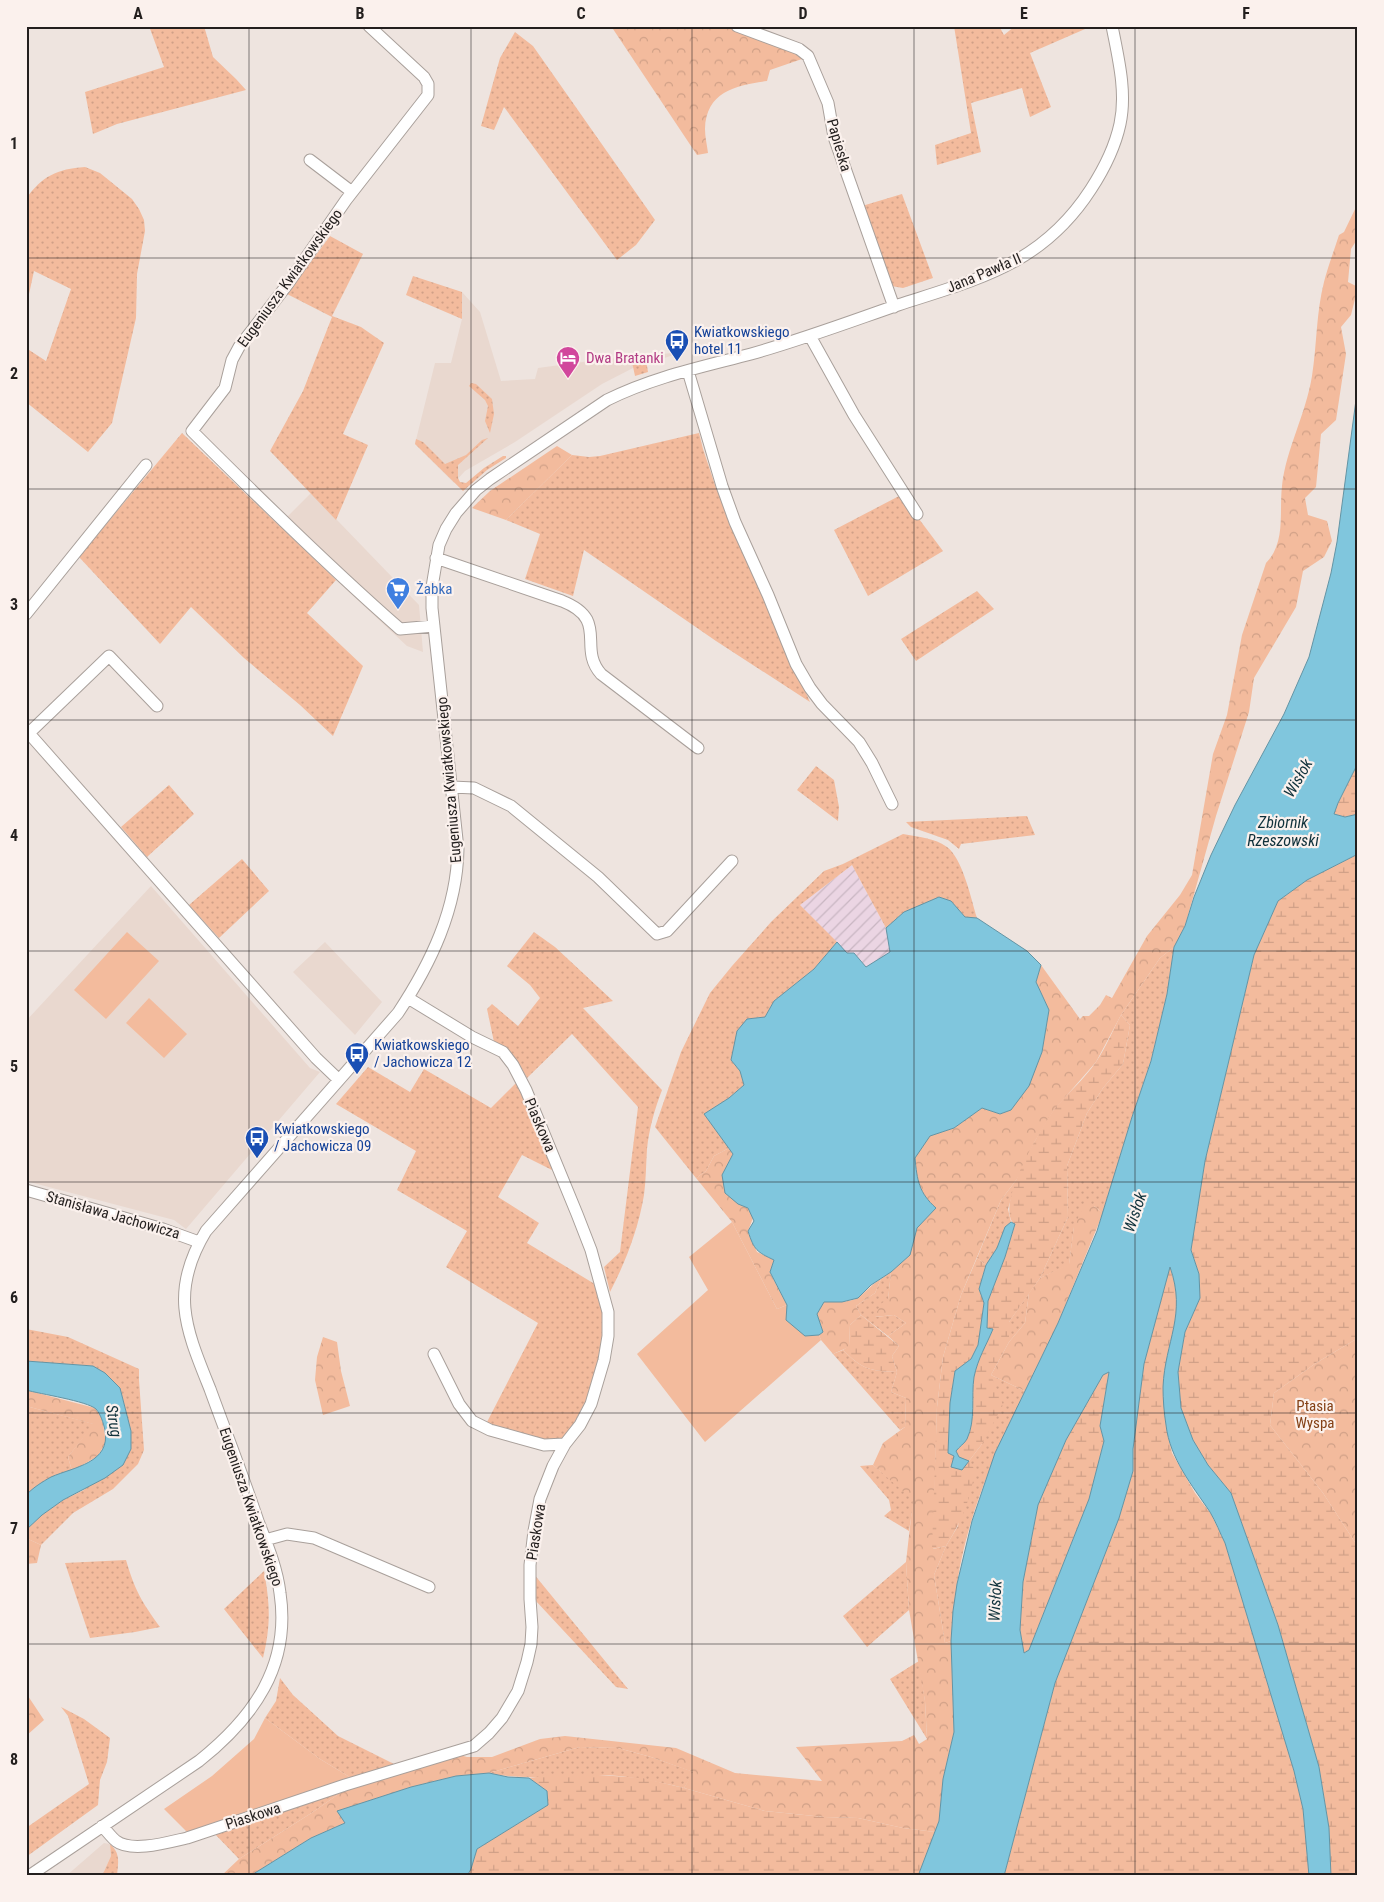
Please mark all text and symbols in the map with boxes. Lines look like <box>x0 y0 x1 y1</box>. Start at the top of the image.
text: A <box>133 4 143 23</box>
text: B <box>356 4 365 23</box>
text: C <box>576 4 586 23</box>
text: D <box>798 4 808 23</box>
text: E <box>1020 4 1028 23</box>
text: F <box>1242 4 1250 23</box>
street label: Papieska <box>823 117 855 173</box>
text: 1 <box>10 134 18 153</box>
street label: Eugeniusza Kwiatkowskiego <box>234 205 346 351</box>
street label: Jana Pawła II <box>944 249 1024 297</box>
place label: Kwiatkowskiego hotel 11 <box>694 323 790 358</box>
bus stop icon: Kwiatkowskiego hotel 11 <box>664 328 690 362</box>
hotel icon: Dwa Bratanki <box>555 345 581 379</box>
place label: Dwa Bratanki <box>586 349 664 367</box>
text: 2 <box>10 364 18 383</box>
supermarket icon: Żabka <box>385 576 411 610</box>
place label: Żabka <box>416 580 452 598</box>
text: 3 <box>10 595 18 614</box>
street label: Eugeniusza Kwiatkowskiego <box>433 696 465 864</box>
water label: Wisłok <box>1279 755 1317 801</box>
water label: Zbiornik Rzeszowski <box>1247 813 1319 850</box>
text: 4 <box>10 826 18 845</box>
place label: Kwiatkowskiego / Jachowicza 12 <box>374 1036 471 1071</box>
bus stop icon: Kwiatkowskiego / Jachowicza 12 <box>344 1041 370 1075</box>
text: 5 <box>10 1057 18 1076</box>
street label: Piaskowa <box>521 1095 559 1155</box>
place label: Kwiatkowskiego / Jachowicza 09 <box>274 1120 371 1155</box>
bus stop icon: Kwiatkowskiego / Jachowicza 09 <box>244 1125 270 1159</box>
street label: Stanisława Jachowicza <box>44 1187 182 1243</box>
water label: Wisłok <box>1119 1189 1151 1235</box>
text: 6 <box>10 1288 18 1307</box>
park label: Ptasia Wyspa <box>1295 1397 1335 1432</box>
water label: Strug <box>102 1403 126 1439</box>
street label: Eugeniusza Kwiatkowskiego <box>215 1425 287 1589</box>
street label: Piaskowa <box>523 1502 549 1562</box>
text: 7 <box>10 1519 18 1538</box>
water label: Wisłok <box>984 1579 1006 1622</box>
text: 8 <box>10 1750 18 1769</box>
street label: Piaskowa <box>223 1799 283 1833</box>

